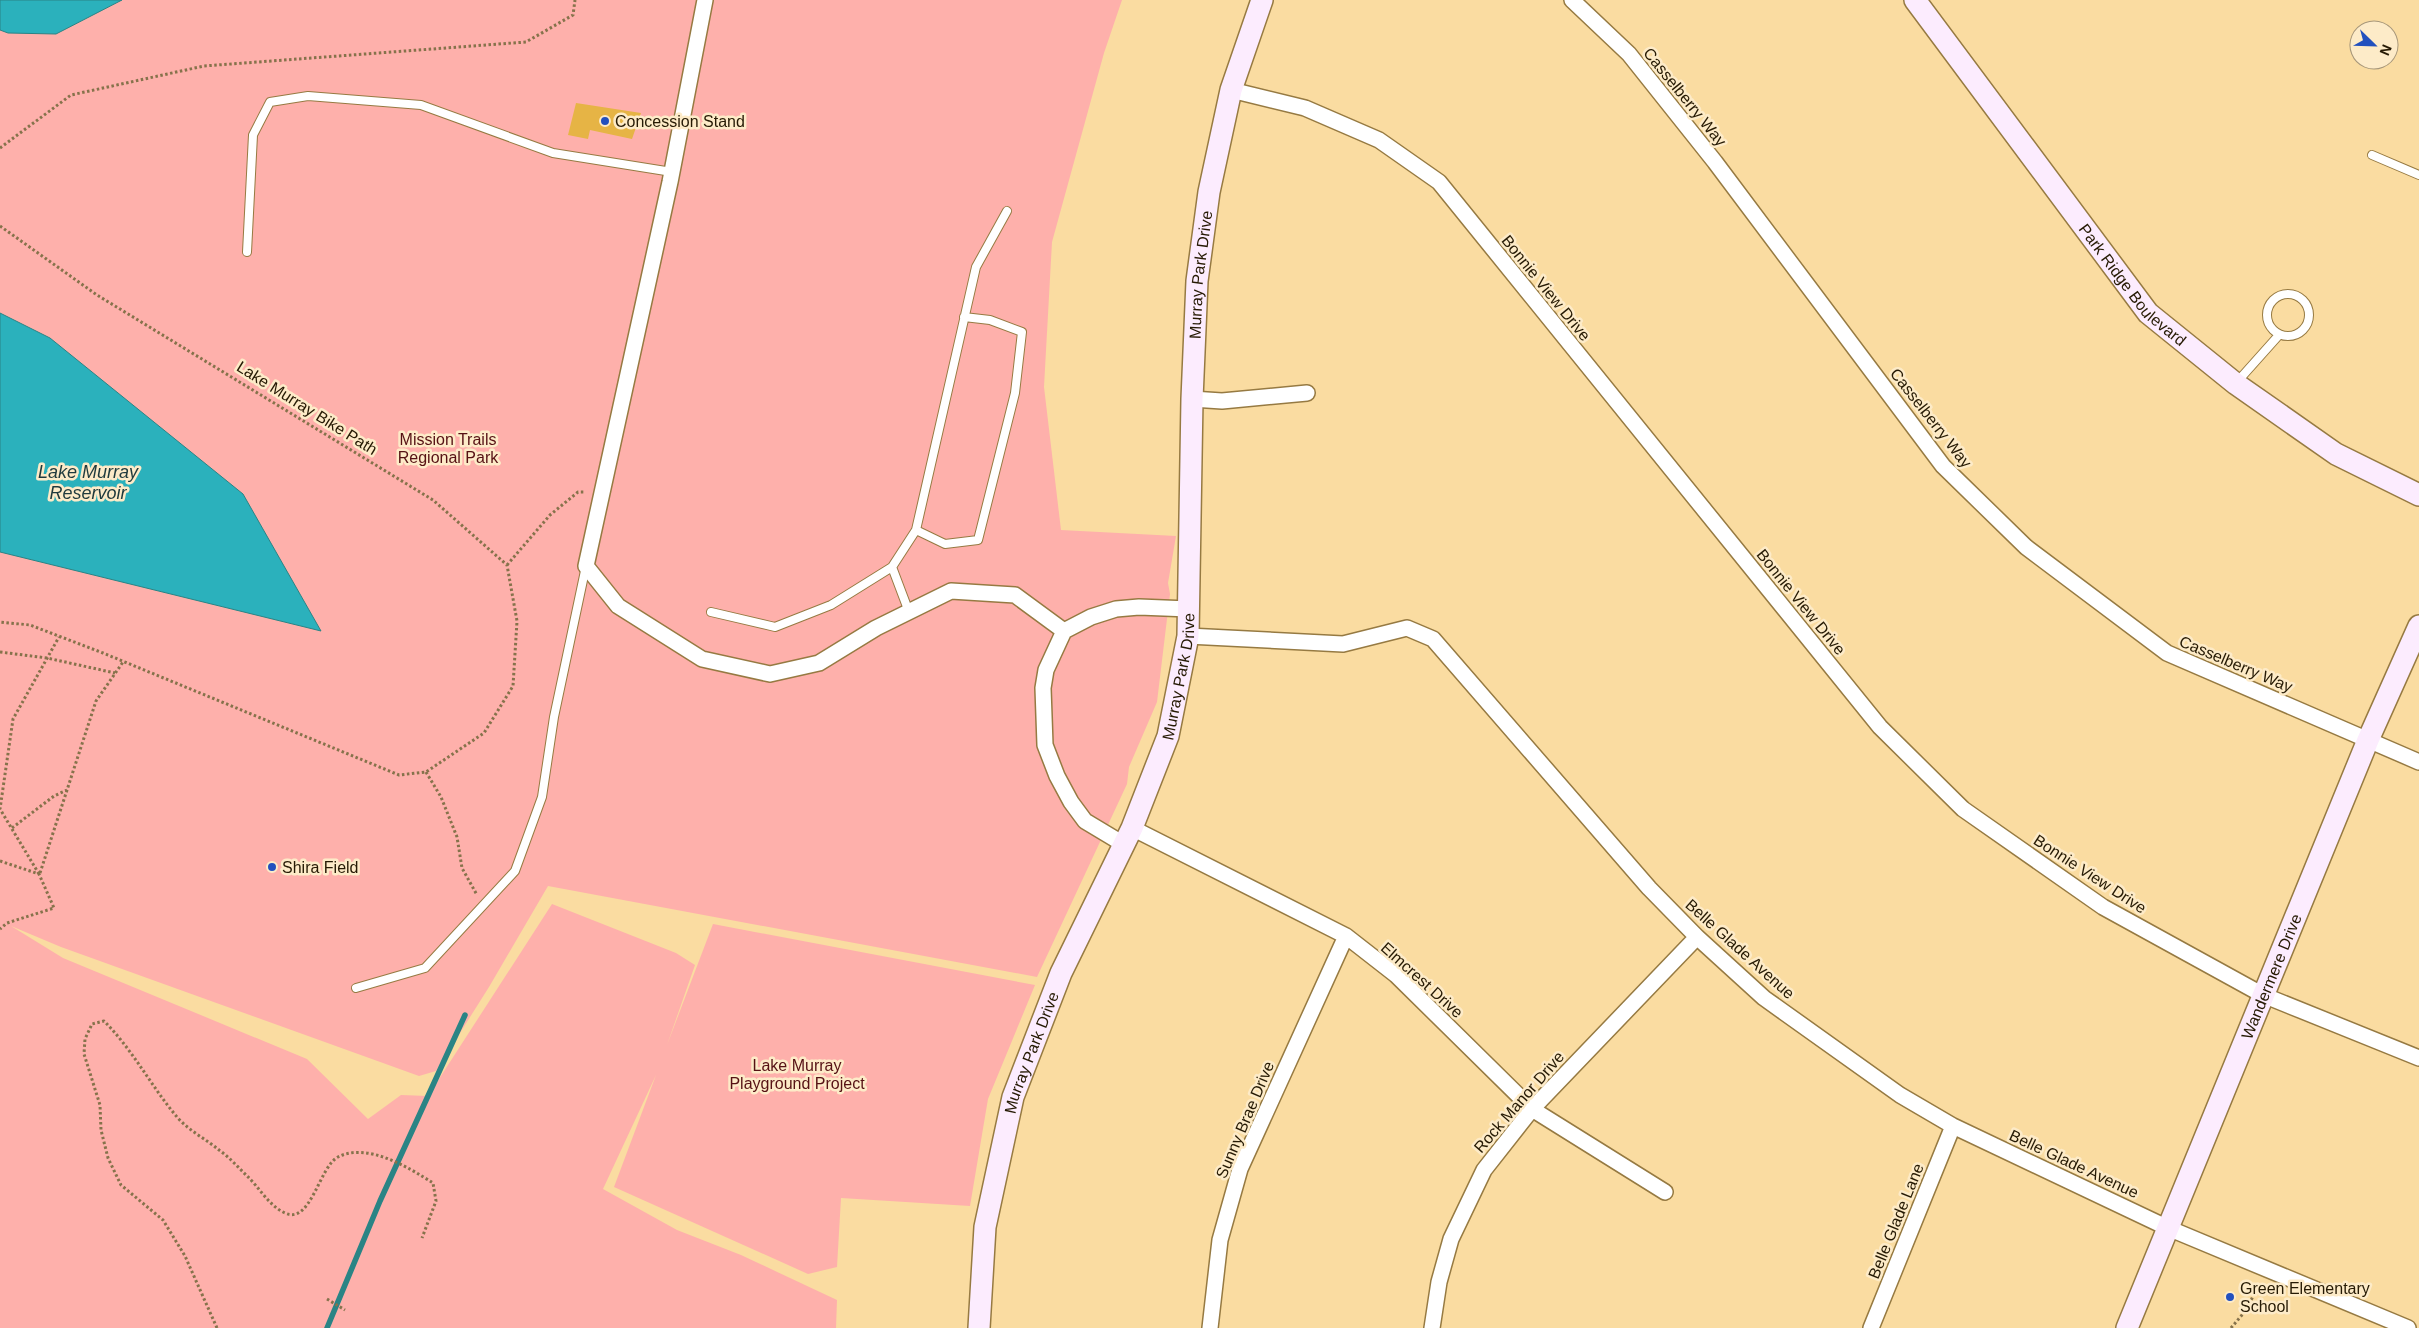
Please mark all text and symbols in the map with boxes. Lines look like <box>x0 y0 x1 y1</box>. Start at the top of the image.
north arrow <box>2349 20 2399 70</box>
text: N <box>2377 42 2395 58</box>
street label: Casselberry Way <box>1640 45 1730 149</box>
place label: Concession Stand <box>615 113 745 130</box>
marker: Concession Stand <box>599 115 611 127</box>
street label: Murray Park Drive <box>1186 209 1215 339</box>
street label: Park Ridge Boulevard <box>2076 220 2190 349</box>
street label: Bonnie View Drive <box>1498 232 1594 344</box>
street label: Lake Murray Bike Path <box>234 358 380 458</box>
street label: Casselberry Way <box>1887 365 1975 471</box>
park label: Mission Trails Regional Park <box>398 431 499 466</box>
water label: Lake Murray Reservoir <box>38 462 139 503</box>
street label: Bonnie View Drive <box>1753 546 1849 658</box>
street label: Murray Park Drive <box>1159 613 1197 741</box>
street label: Casselberry Way <box>2177 632 2295 696</box>
street label: Bonnie View Drive <box>2031 831 2149 917</box>
place label: Shira Field <box>282 859 358 876</box>
marker: Shira Field <box>266 861 278 873</box>
street label: Belle Glade Avenue <box>1682 896 1798 1002</box>
street label: Wandermere Drive <box>2238 911 2304 1041</box>
street label: Elmcrest Drive <box>1378 939 1466 1021</box>
street label: Murray Park Drive <box>1001 989 1062 1115</box>
street label: Rock Manor Drive <box>1471 1048 1567 1156</box>
park label: Lake Murray Playground Project <box>729 1057 865 1092</box>
street label: Sunny Brae Drive <box>1213 1059 1277 1181</box>
street label: Belle Glade Avenue <box>2007 1127 2141 1201</box>
street label: Belle Glade Lane <box>1865 1161 1927 1281</box>
place label: Green Elementary School <box>2240 1280 2370 1315</box>
marker: Green Elementary School <box>2224 1291 2236 1303</box>

